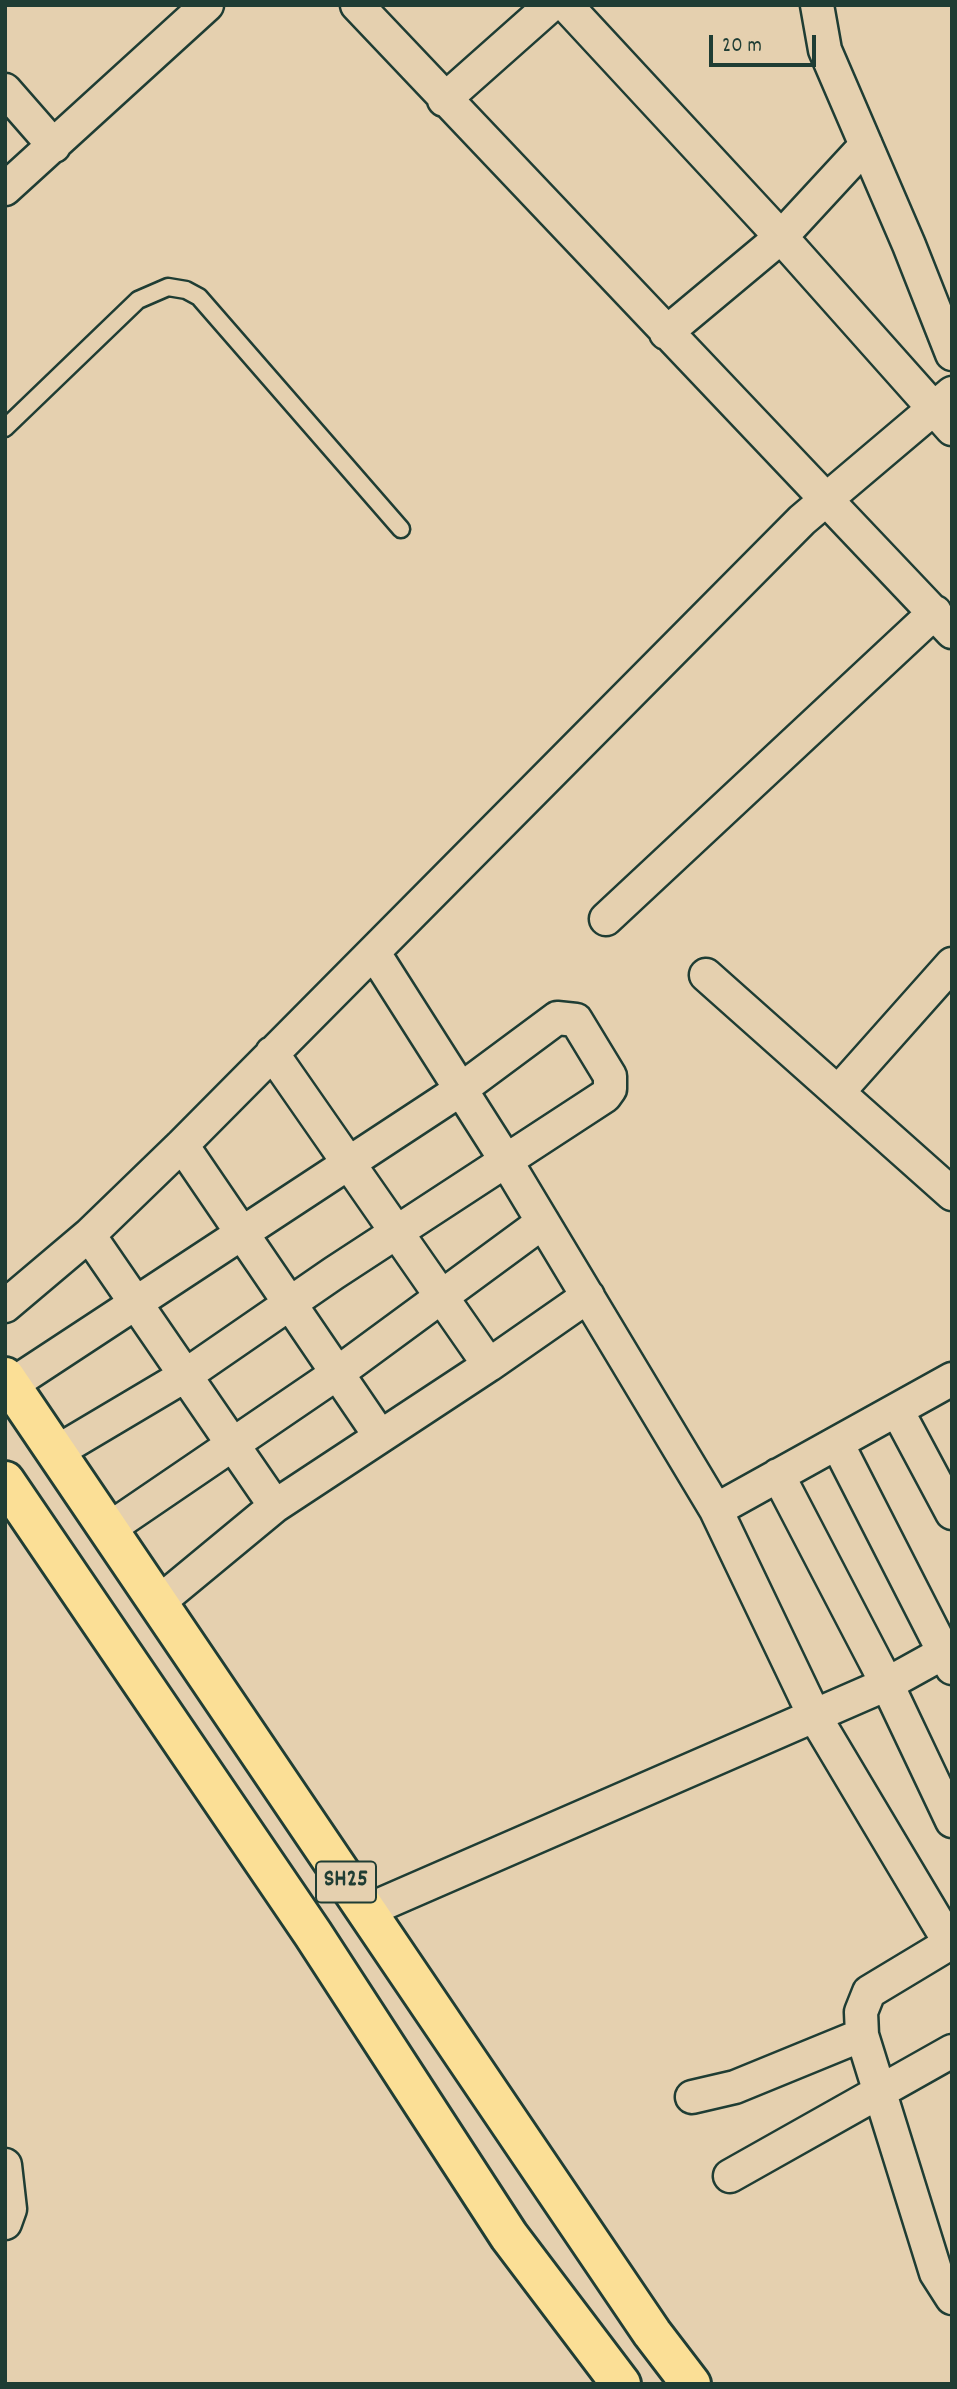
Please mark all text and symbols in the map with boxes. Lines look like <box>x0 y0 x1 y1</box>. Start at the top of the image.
scale bar <box>712 21 819 65</box>
text: 20 m <box>722 32 762 62</box>
road number: SH25 <box>316 1861 376 1902</box>

